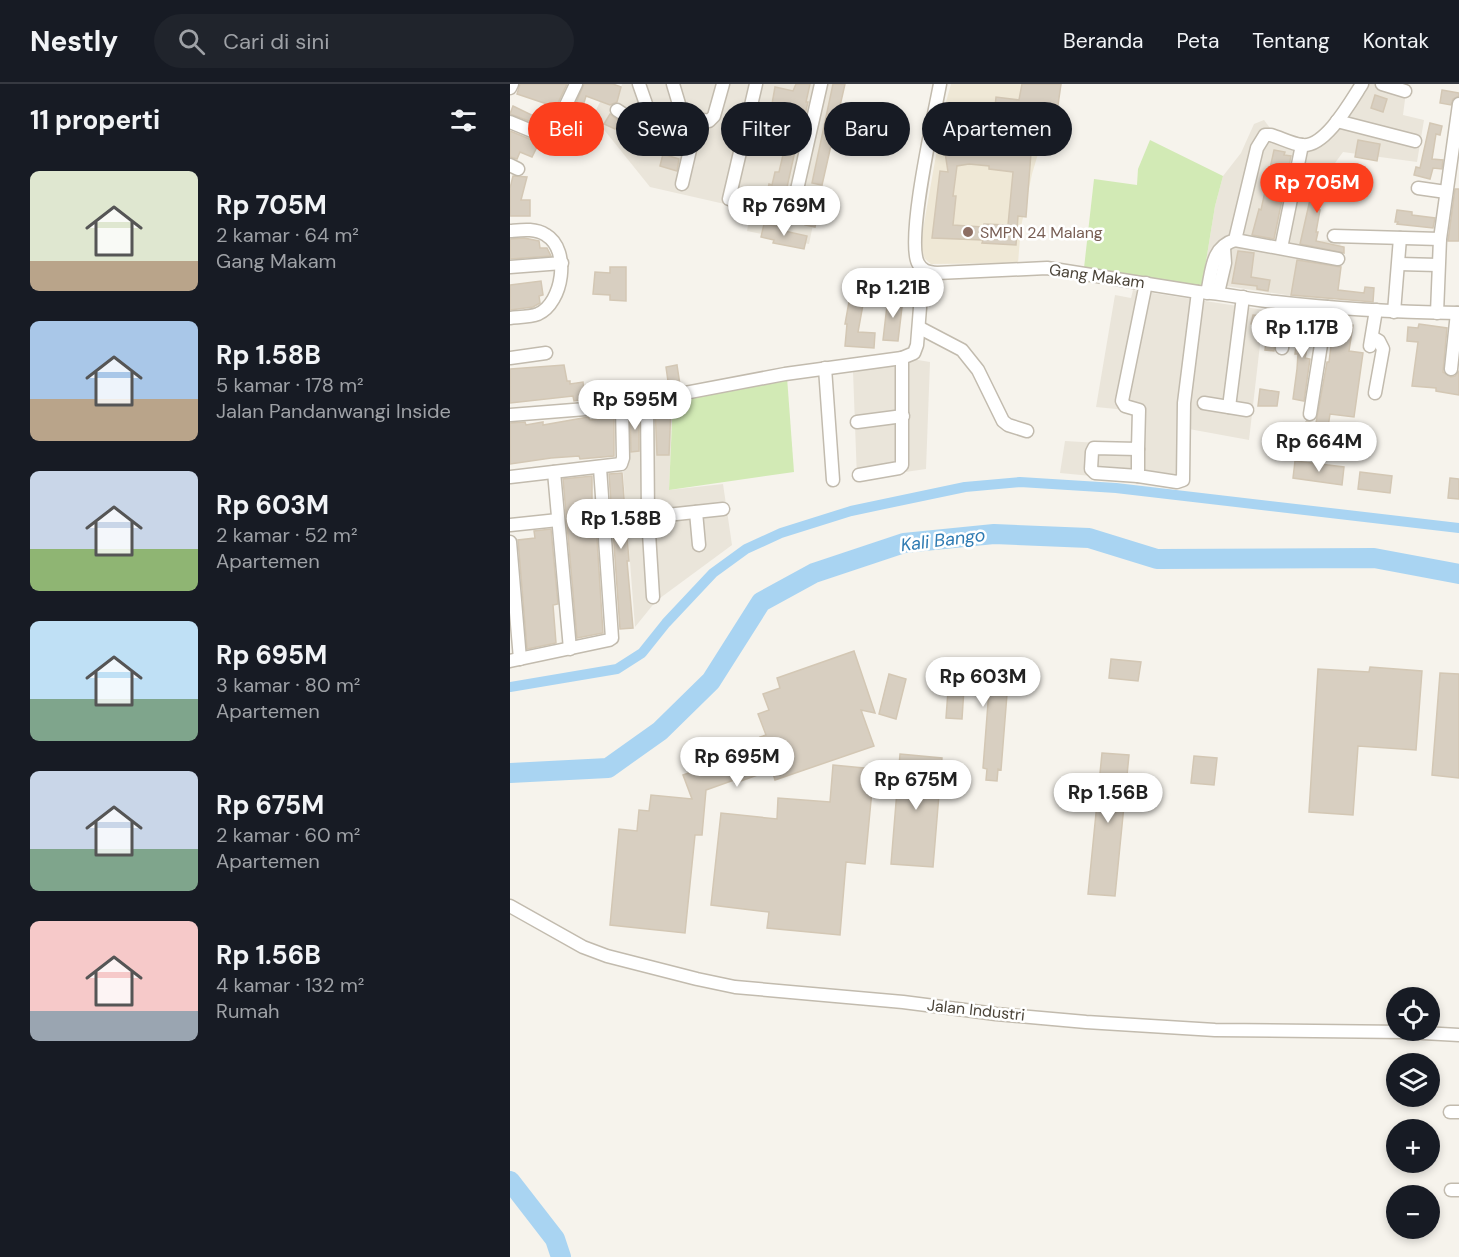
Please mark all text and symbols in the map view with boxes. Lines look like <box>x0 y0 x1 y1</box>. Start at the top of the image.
search box <box>154 14 574 68</box>
text: Nestly <box>30 23 118 60</box>
icon: search <box>175 25 208 58</box>
text: Cari di sini <box>223 27 329 56</box>
text: Beranda <box>1063 27 1144 55</box>
text: Peta <box>1177 27 1219 55</box>
text: Tentang <box>1252 27 1330 55</box>
text: Kontak <box>1363 27 1429 55</box>
chip: Beli <box>528 102 604 156</box>
chip: Sewa <box>616 102 709 156</box>
chip: Filter <box>721 102 812 156</box>
chip: Baru <box>824 102 910 156</box>
chip: Apartemen <box>922 102 1072 156</box>
text: 11 properti <box>30 103 160 137</box>
icon: filters <box>447 104 480 137</box>
pin: Rp 705M <box>1262 163 1372 214</box>
text: Rp 705M <box>1274 169 1360 195</box>
pin: Rp 769M <box>729 186 839 237</box>
text: Rp 705M <box>216 188 327 222</box>
text: Rp 769M <box>742 192 826 218</box>
icon: home <box>78 195 150 267</box>
text: 2 kamar · 64 m² <box>216 222 359 248</box>
place label: SMPN 24 Malang <box>980 222 1103 243</box>
marker: SMPN 24 Malang <box>961 225 975 239</box>
text: Gang Makam <box>216 248 336 274</box>
street label: Gang Makam <box>1048 259 1146 293</box>
pin: Rp 1.21B <box>831 268 955 319</box>
text: Rp 1.21B <box>856 274 930 300</box>
pin: Rp 1.17B <box>1240 308 1364 359</box>
text: Rp 1.17B <box>1266 314 1338 340</box>
text: Rp 1.58B <box>216 338 321 372</box>
icon: home <box>78 345 150 417</box>
text: 5 kamar · 178 m² <box>216 372 364 398</box>
pin: Rp 595M <box>580 380 690 431</box>
text: Rp 595M <box>592 386 678 412</box>
text: Jalan Pandanwangi Inside <box>216 398 451 424</box>
pin: Rp 664M <box>1264 422 1374 473</box>
text: Rp 664M <box>1276 428 1362 454</box>
text: Rp 603M <box>216 488 329 522</box>
icon: home <box>78 495 150 567</box>
pin: Rp 1.58B <box>559 499 683 550</box>
text: Rp 1.58B <box>581 505 661 531</box>
text: 2 kamar · 52 m² <box>216 522 358 548</box>
water label: Kali Bango <box>899 523 987 557</box>
text: Apartemen <box>216 548 320 574</box>
text: Rp 695M <box>216 638 327 672</box>
icon: home <box>78 645 150 717</box>
pin: Rp 603M <box>928 657 1038 708</box>
text: Rp 603M <box>940 663 1026 689</box>
text: 3 kamar · 80 m² <box>216 672 360 698</box>
text: Apartemen <box>216 698 320 724</box>
pin: Rp 695M <box>682 737 792 788</box>
text: Rp 695M <box>694 743 780 769</box>
pin: Rp 675M <box>861 760 971 811</box>
text: Rp 675M <box>874 766 958 792</box>
pin: Rp 1.56B <box>1046 773 1170 824</box>
text: Rp 1.56B <box>1068 779 1148 805</box>
text: Rp 675M <box>216 788 324 822</box>
icon: home <box>78 795 150 867</box>
text: 2 kamar · 60 m² <box>216 822 360 848</box>
text: Apartemen <box>216 848 320 874</box>
text: Rp 1.56B <box>216 938 321 972</box>
icon: home <box>78 945 150 1017</box>
text: 4 kamar · 132 m² <box>216 972 364 998</box>
map controls <box>1386 987 1440 1239</box>
button: locate <box>1386 987 1440 1041</box>
street label: Jalan Industri <box>926 994 1026 1026</box>
text: Rumah <box>216 998 280 1024</box>
button: layers <box>1386 1053 1440 1107</box>
button: + <box>1386 1119 1440 1173</box>
button: − <box>1386 1185 1440 1239</box>

